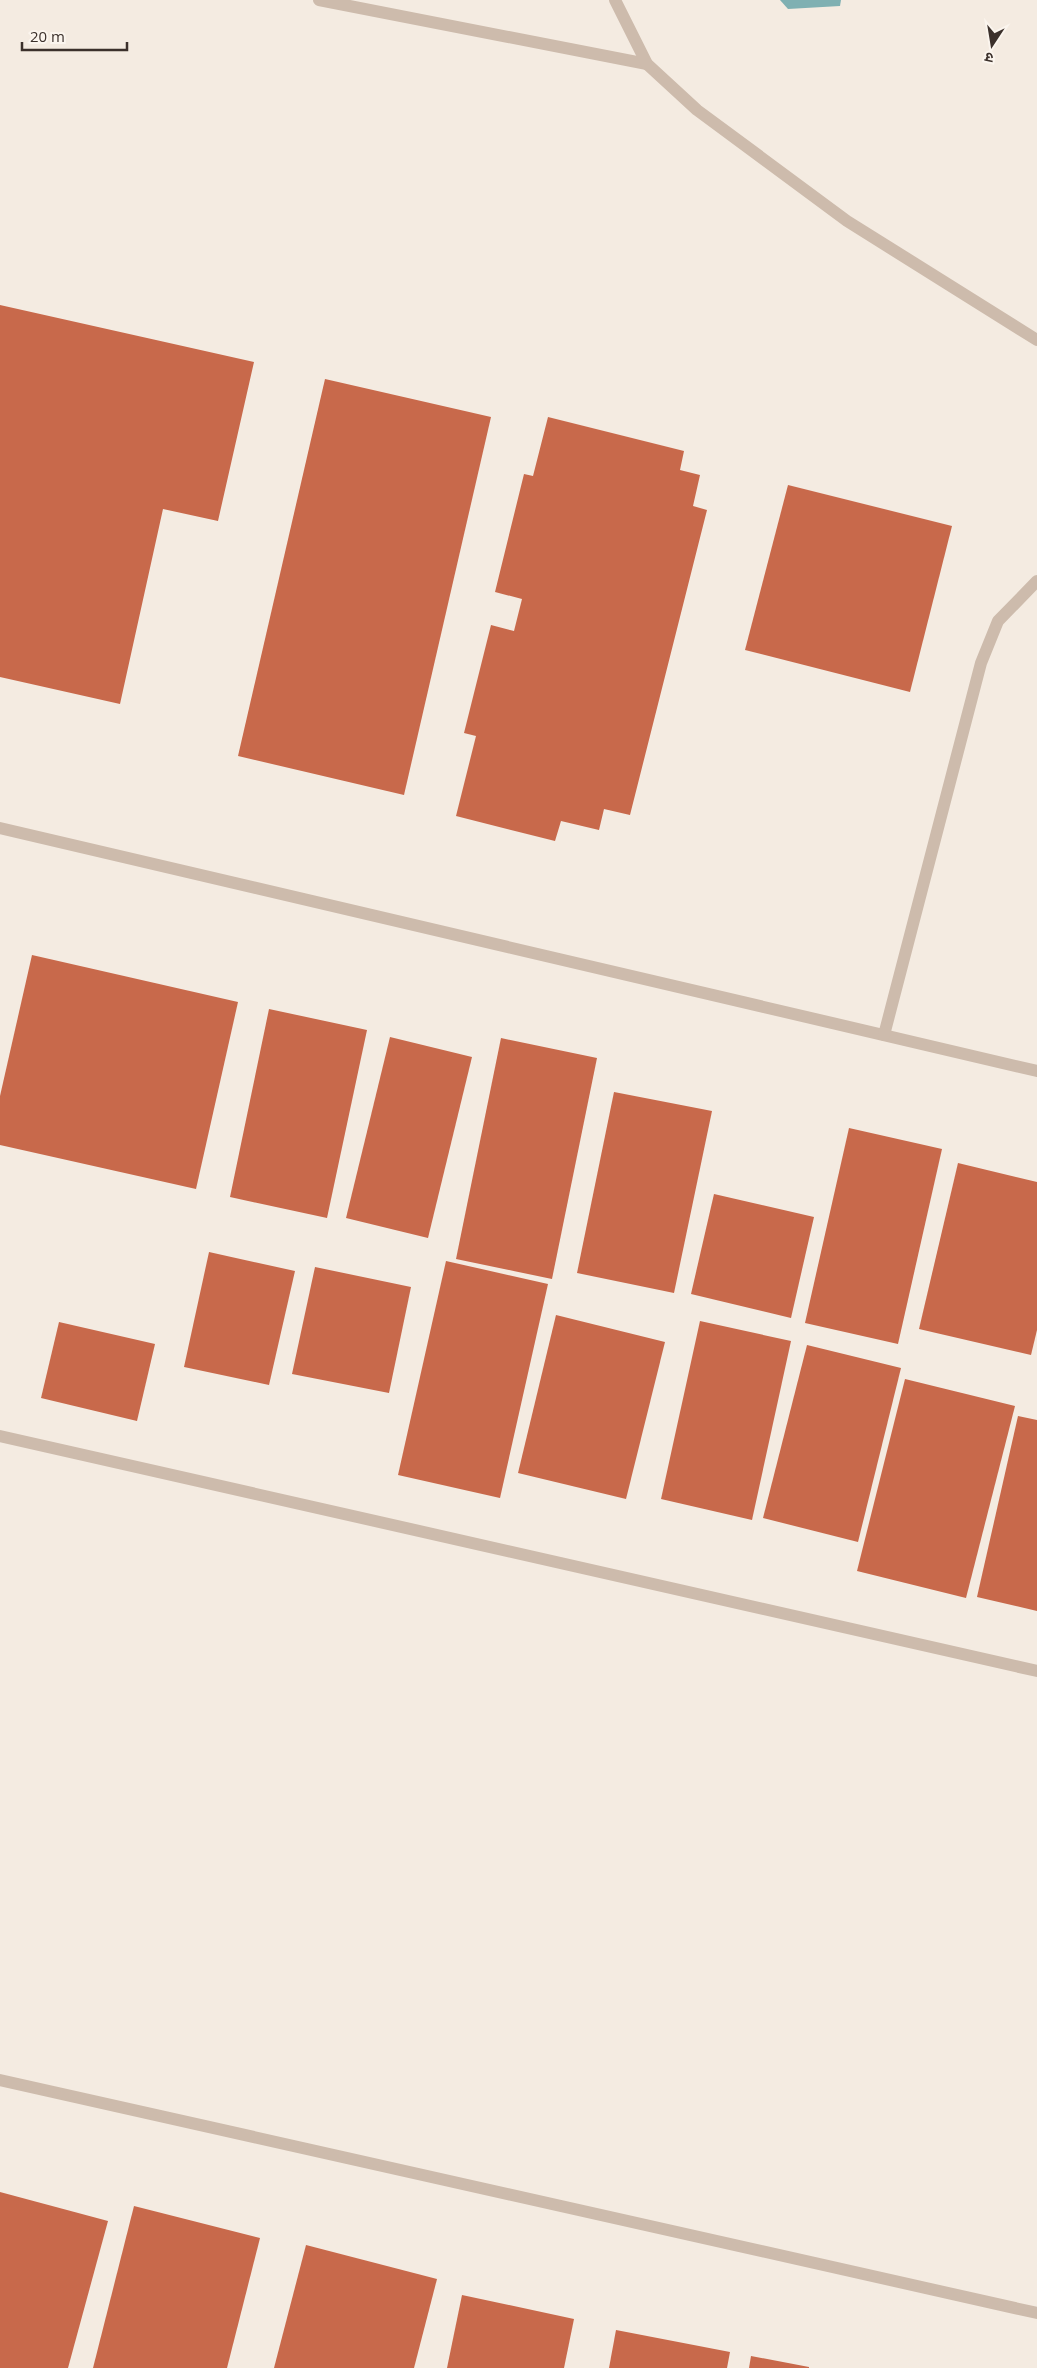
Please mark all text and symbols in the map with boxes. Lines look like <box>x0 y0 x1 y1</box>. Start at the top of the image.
scale bar <box>22 20 128 52</box>
north arrow <box>967 20 1017 70</box>
text: 20 m <box>30 26 65 46</box>
text: उ <box>982 48 995 68</box>

